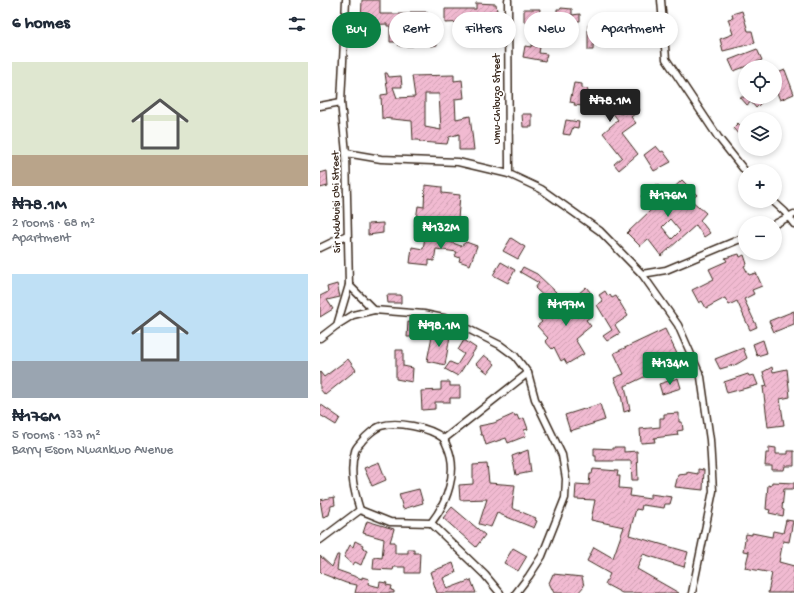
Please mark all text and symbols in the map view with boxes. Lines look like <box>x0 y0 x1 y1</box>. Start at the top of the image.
chip: Buy <box>332 12 381 48</box>
chip: Rent <box>389 12 444 48</box>
chip: Filters <box>452 12 516 48</box>
chip: New <box>524 12 579 48</box>
chip: Apartment <box>587 12 678 48</box>
icon: filters <box>286 13 308 35</box>
text: 6 homes <box>12 14 70 34</box>
street label: Umu-Chibuzo Street <box>492 52 504 144</box>
map controls <box>738 60 782 260</box>
button: locate <box>738 60 782 104</box>
icon: home <box>124 88 196 160</box>
pin: ₦78.1M <box>577 89 643 123</box>
text: ₦78.1M <box>589 94 631 109</box>
button: layers <box>738 112 782 156</box>
street label: Sir Ndubuisi Obi Street <box>330 149 344 253</box>
button: + <box>738 164 782 208</box>
pin: ₦176M <box>640 184 696 218</box>
text: ₦176M <box>649 189 687 204</box>
text: ₦78.1M <box>12 196 66 216</box>
text: 2 rooms · 68 m² <box>12 216 95 231</box>
pin: ₦132M <box>413 216 469 250</box>
button: − <box>738 216 782 260</box>
text: ₦132M <box>423 221 459 236</box>
text: Apartment <box>12 231 71 246</box>
pin: ₦197M <box>538 293 594 327</box>
text: ₦197M <box>548 298 584 313</box>
icon: home <box>124 300 196 372</box>
pin: ₦98.1M <box>406 314 472 348</box>
text: ₦98.1M <box>418 319 460 334</box>
pin: ₦134M <box>642 352 698 386</box>
text: ₦134M <box>652 357 688 372</box>
text: ₦176M <box>12 408 60 428</box>
text: 5 rooms · 133 m² <box>12 428 100 443</box>
text: Barry Esom Nwankwo Avenue <box>12 443 173 458</box>

